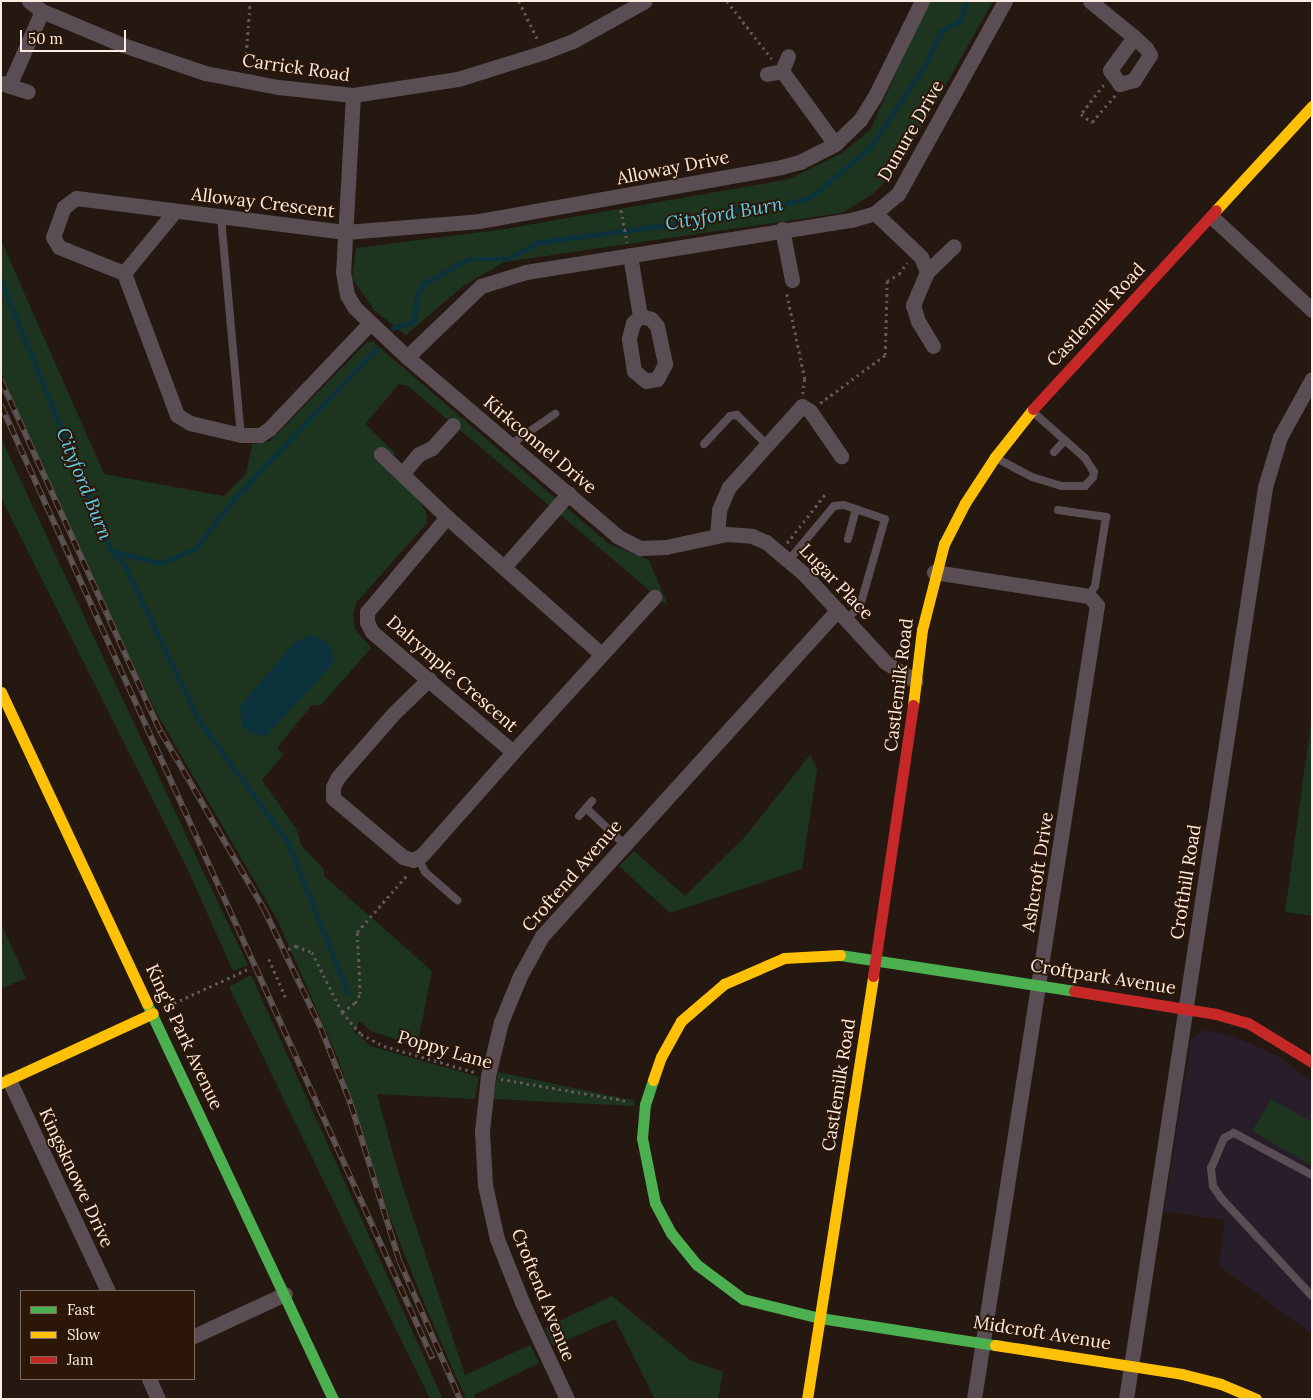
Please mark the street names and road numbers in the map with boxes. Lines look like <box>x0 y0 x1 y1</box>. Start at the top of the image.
street label: Carrick Road <box>241 50 351 86</box>
street label: Dunure Drive <box>873 77 949 185</box>
street label: Alloway Drive <box>615 147 731 189</box>
street label: Alloway Crescent <box>190 183 336 223</box>
street label: Castlemilk Road <box>1042 259 1150 371</box>
street label: Kirkconnel Drive <box>479 391 601 499</box>
street label: Lugar Place <box>794 540 878 624</box>
street label: Dalrymple Crescent <box>382 611 522 737</box>
street label: Castlemilk Road <box>880 617 918 753</box>
street label: Ashcroft Drive <box>1018 811 1058 933</box>
street label: Croftend Avenue <box>518 816 626 936</box>
street label: Crofthill Road <box>1166 823 1206 941</box>
street label: Croftpark Avenue <box>1029 955 1177 999</box>
street label: King's Park Avenue <box>141 961 227 1113</box>
street label: Castlemilk Road <box>818 1017 860 1153</box>
street label: Poppy Lane <box>395 1026 495 1074</box>
street label: Kingsknowe Drive <box>34 1105 118 1251</box>
street label: Croftend Avenue <box>507 1225 579 1365</box>
street label: Midcroft Avenue <box>972 1311 1112 1355</box>

